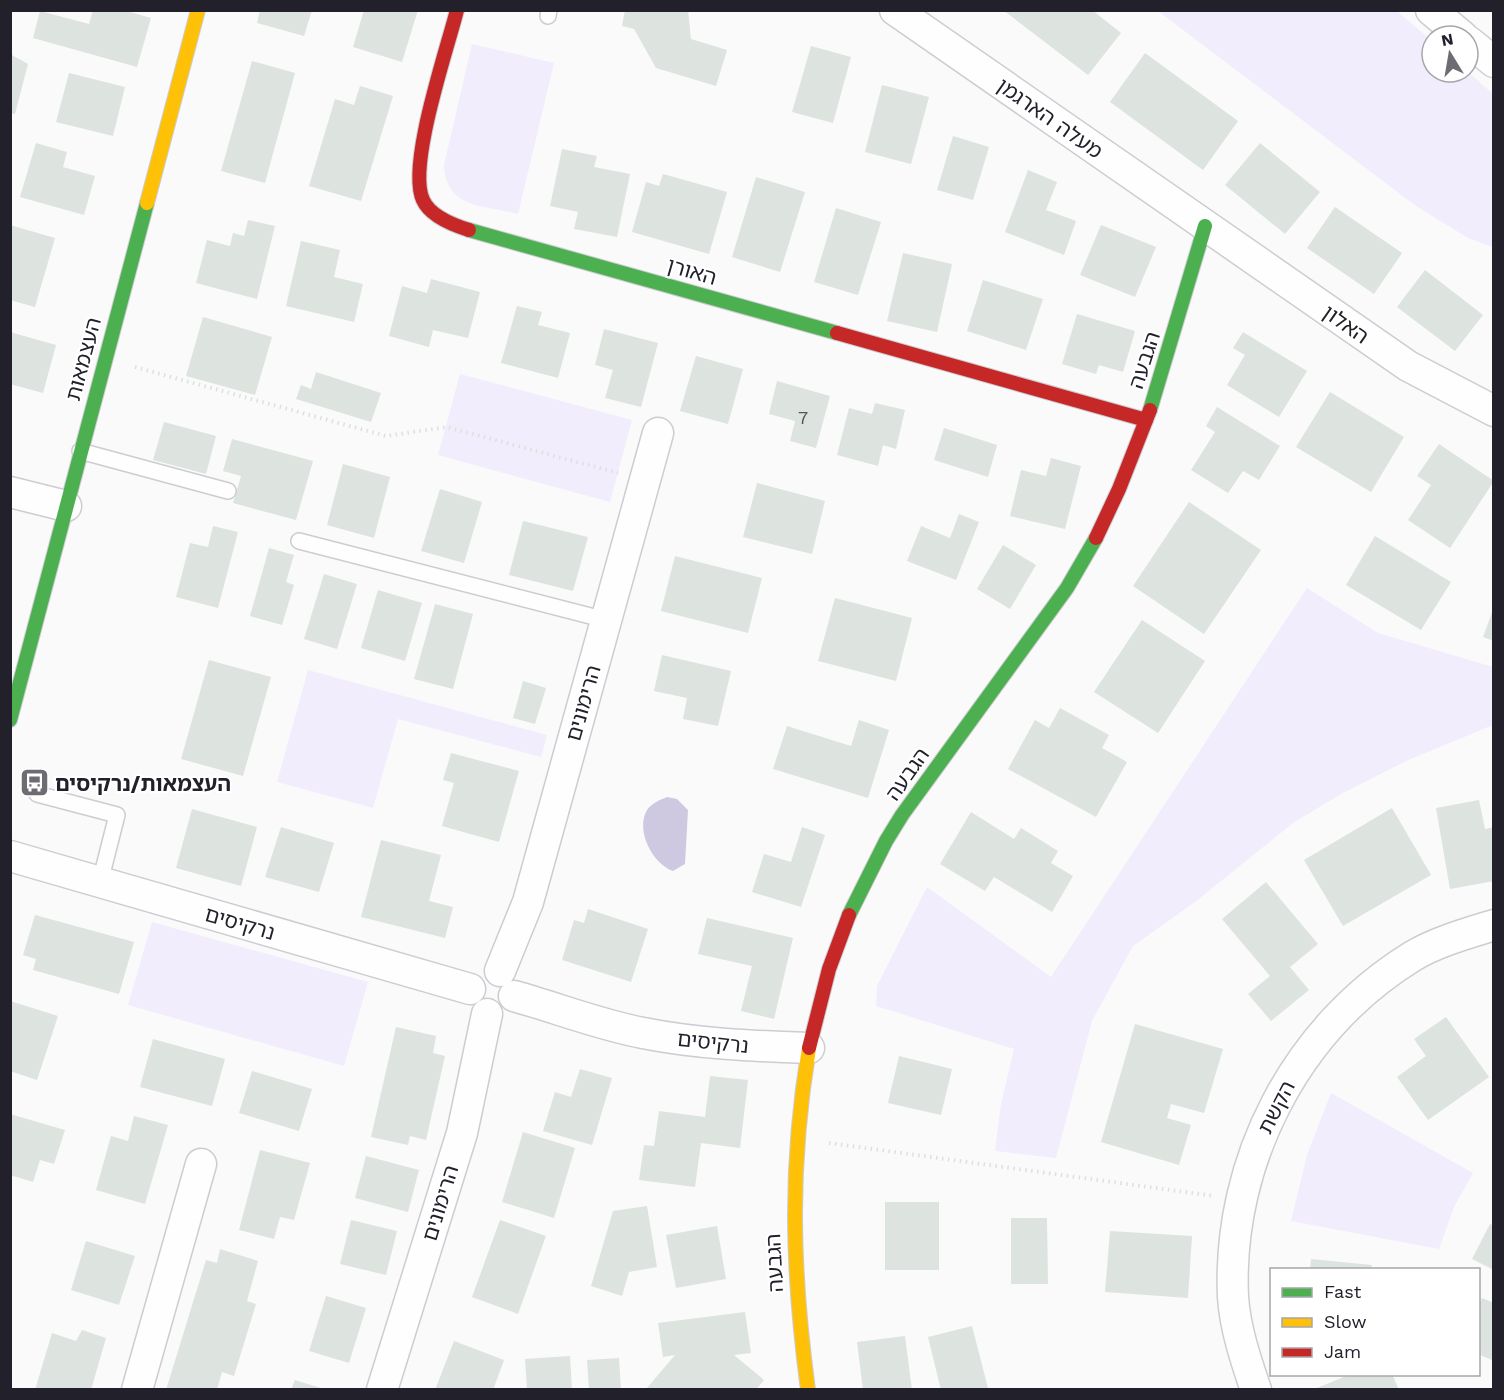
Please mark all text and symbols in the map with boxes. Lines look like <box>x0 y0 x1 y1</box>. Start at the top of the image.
north arrow <box>1420 24 1480 84</box>
text: N <box>1440 29 1455 50</box>
street label: מעלה הארגמן <box>992 72 1108 164</box>
street label: האורן <box>664 252 720 290</box>
street label: האלון <box>1318 299 1374 349</box>
street label: העצמאות <box>60 315 106 403</box>
street label: הגבעה <box>1123 328 1165 392</box>
house number: 7 <box>798 407 808 428</box>
street label: הרימונים <box>560 662 606 744</box>
street label: הגבעה <box>880 743 934 805</box>
bus stop icon: העצמאות/נרקיסים <box>18 767 50 799</box>
place label: העצמאות/נרקיסים <box>55 771 231 796</box>
street label: נרקיסים <box>202 901 278 945</box>
street label: נרקיסים <box>676 1026 750 1058</box>
street label: הקשת <box>1252 1076 1300 1138</box>
street label: הרימונים <box>417 1162 463 1244</box>
street label: הגבעה <box>760 1233 788 1293</box>
legend <box>1270 1268 1480 1376</box>
text: Fast <box>1324 1281 1362 1302</box>
text: Slow <box>1324 1311 1367 1332</box>
text: Jam <box>1324 1341 1361 1362</box>

